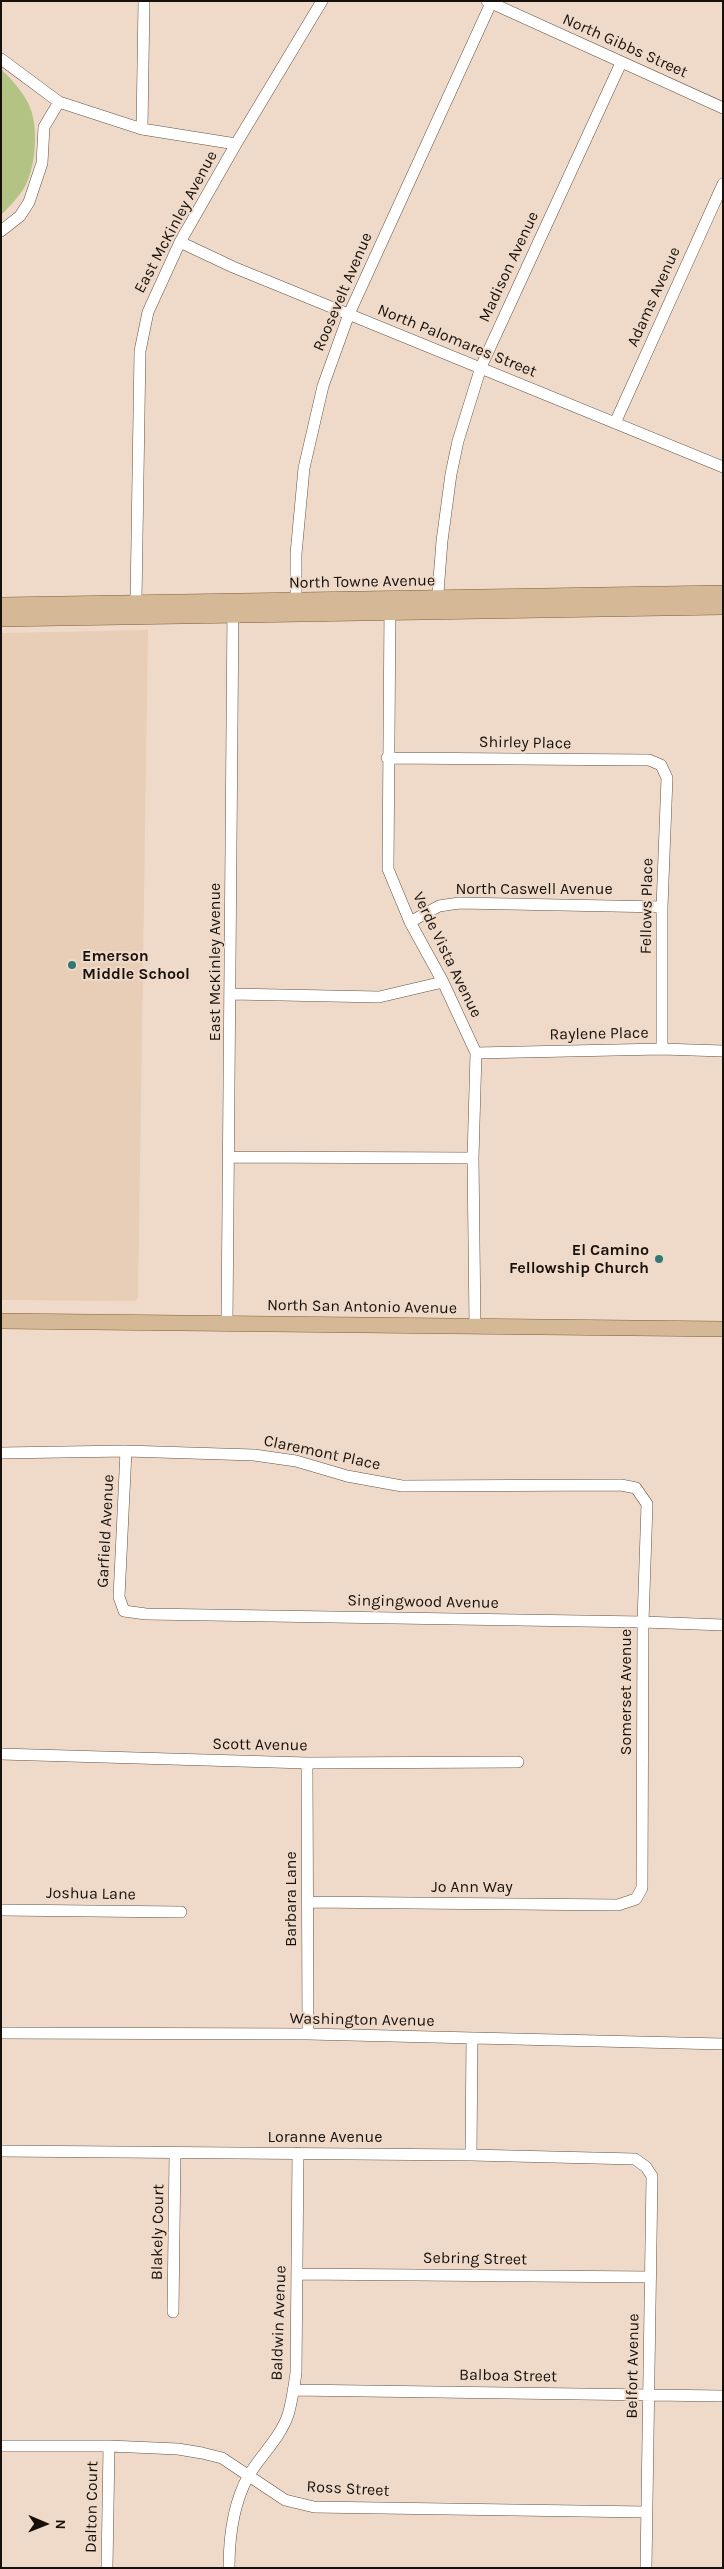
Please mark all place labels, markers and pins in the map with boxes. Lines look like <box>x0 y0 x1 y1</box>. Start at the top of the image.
place label: Emerson Middle School <box>82 946 190 984</box>
marker: Emerson Middle School <box>66 959 78 971</box>
place label: El Camino Fellowship Church <box>509 1240 649 1278</box>
marker: El Camino Fellowship Church <box>653 1253 665 1265</box>

